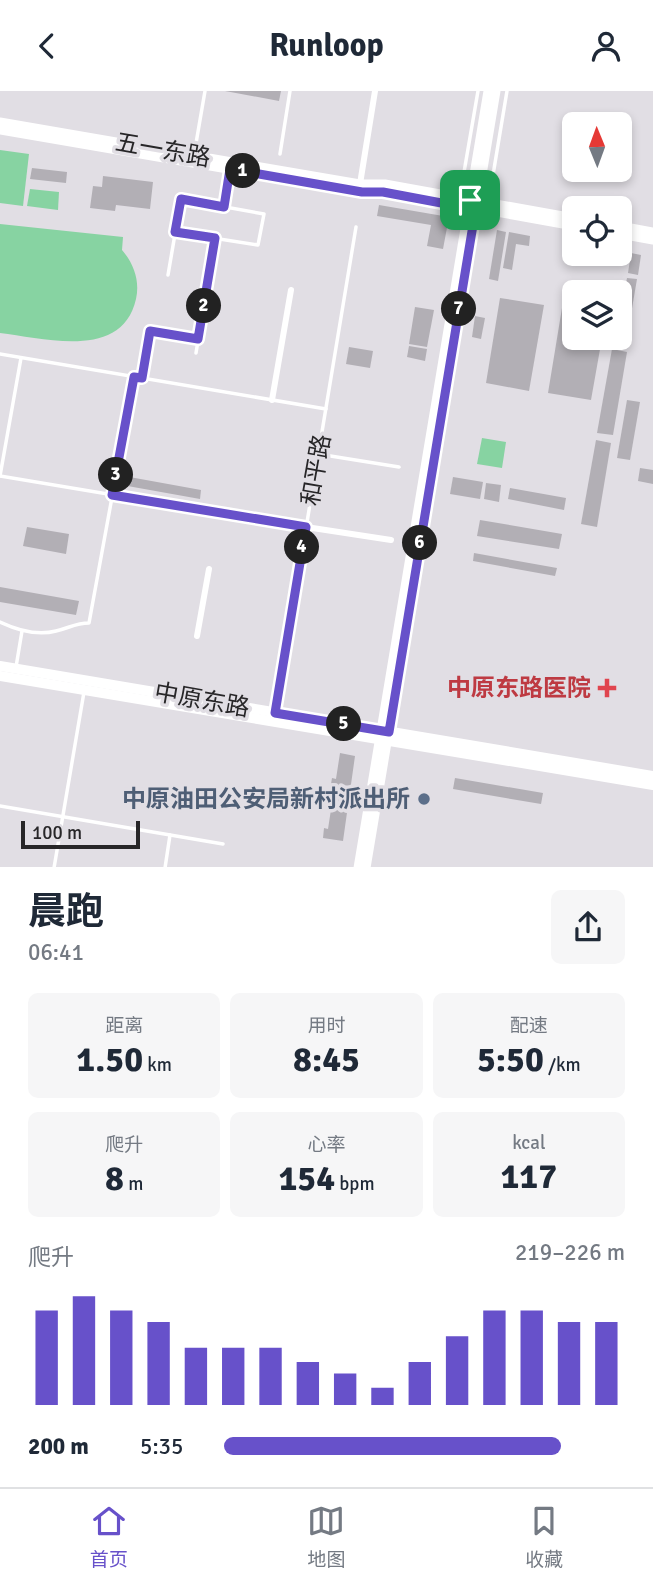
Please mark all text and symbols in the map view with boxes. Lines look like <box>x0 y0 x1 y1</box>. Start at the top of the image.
text: Runloop <box>269 26 384 65</box>
icon: back <box>28 27 66 65</box>
icon: person <box>587 27 625 65</box>
north arrow <box>562 112 632 182</box>
map controls <box>562 112 632 350</box>
street label: 五一东路 <box>113 127 213 173</box>
pin: 1 <box>226 153 260 189</box>
text: 1 <box>237 158 248 182</box>
pin <box>440 170 500 230</box>
icon: arrive <box>451 181 489 219</box>
button: locate <box>562 196 632 266</box>
button: layers <box>562 280 632 350</box>
pin: 2 <box>186 289 222 323</box>
pin: 7 <box>442 291 476 326</box>
text: 2 <box>198 293 209 317</box>
text: 7 <box>453 296 464 320</box>
street label: 和平路 <box>295 432 337 508</box>
pin: 3 <box>99 457 134 493</box>
text: 3 <box>110 462 121 486</box>
pin: 6 <box>402 525 438 561</box>
pin: 4 <box>284 529 320 565</box>
text: 6 <box>414 530 425 554</box>
text: 4 <box>296 534 307 558</box>
place label: 中原东路医院 <box>447 673 591 703</box>
street label: 中原东路 <box>152 677 252 723</box>
marker: 中原东路医院 <box>597 678 617 698</box>
pin: 5 <box>326 707 362 741</box>
text: 5 <box>338 711 349 735</box>
place label: 中原油田公安局新村派出所 <box>122 784 410 814</box>
marker: 中原油田公安局新村派出所 <box>416 791 432 807</box>
scale bar <box>21 818 140 850</box>
text: 100 m <box>32 821 82 845</box>
text: 晨跑 <box>28 888 104 935</box>
button: share <box>551 890 625 964</box>
text: 06:41 <box>28 938 84 967</box>
text: 距离 <box>105 1014 143 1038</box>
text: 用时 <box>307 1014 346 1038</box>
text: 配速 <box>510 1014 548 1038</box>
text: 1.50 <box>76 1038 143 1081</box>
text: 8:45 <box>293 1038 360 1081</box>
text: 5:50 <box>477 1038 544 1081</box>
text: km <box>143 1053 172 1077</box>
text: /km <box>544 1053 581 1077</box>
text: kcal <box>512 1131 545 1155</box>
text: 爬升 <box>105 1133 143 1157</box>
text: 心率 <box>307 1133 346 1157</box>
text: 117 <box>500 1155 557 1198</box>
text: 8 <box>105 1157 124 1200</box>
text: 154 <box>278 1157 335 1200</box>
text: m <box>124 1172 143 1196</box>
text: bpm <box>335 1172 375 1196</box>
text: 219–226 m <box>515 1238 625 1267</box>
text: 爬升 <box>28 1243 74 1272</box>
text: 200 m <box>28 1432 89 1461</box>
text: 5:35 <box>140 1432 183 1461</box>
tab: 首页 <box>90 1502 128 1572</box>
tab: 地图 <box>307 1502 345 1572</box>
tab: 收藏 <box>525 1502 563 1572</box>

